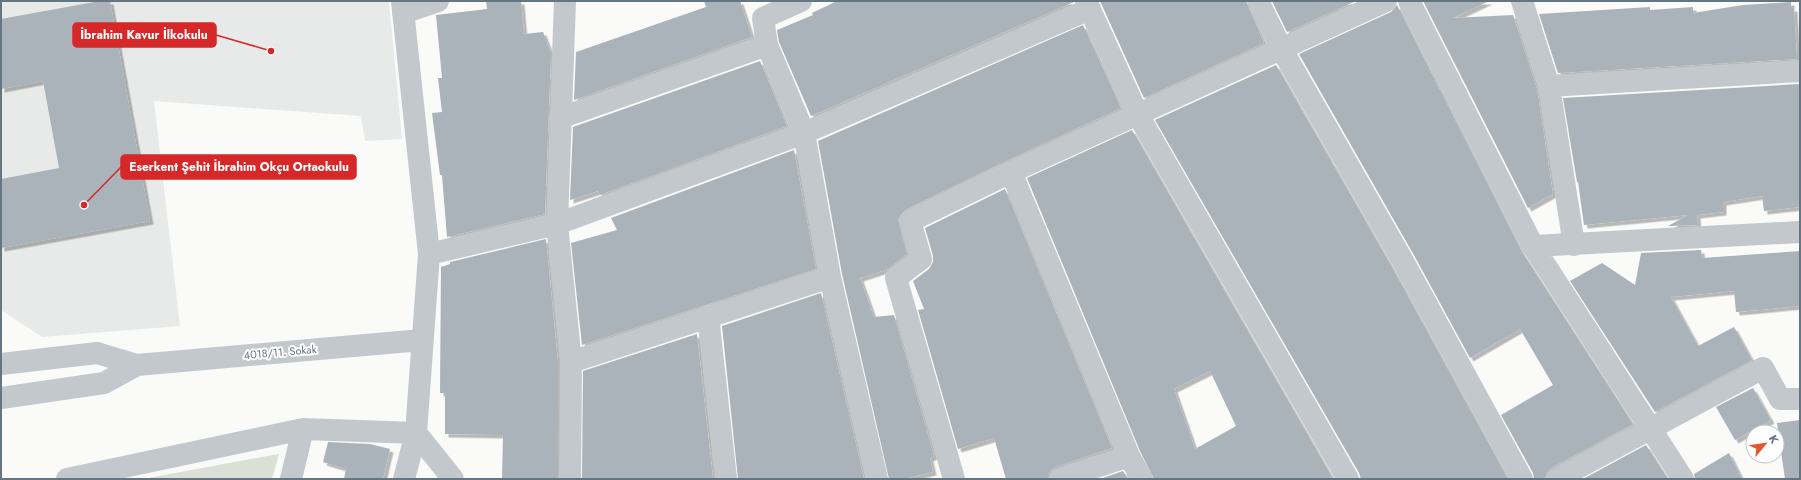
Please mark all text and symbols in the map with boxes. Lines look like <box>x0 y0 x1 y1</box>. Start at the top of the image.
callout: İbrahim Kavur İlkokulu <box>73 23 216 47</box>
text: İbrahim Kavur İlkokulu <box>80 26 208 44</box>
callout: Eserkent Şehit İbrahim Okçu Ortaokulu <box>121 155 356 179</box>
text: Eserkent Şehit İbrahim Okçu Ortaokulu <box>129 158 349 176</box>
street label: 4018/11. Sokak <box>243 341 317 363</box>
north arrow <box>1745 424 1785 464</box>
text: K <box>1765 432 1783 447</box>

